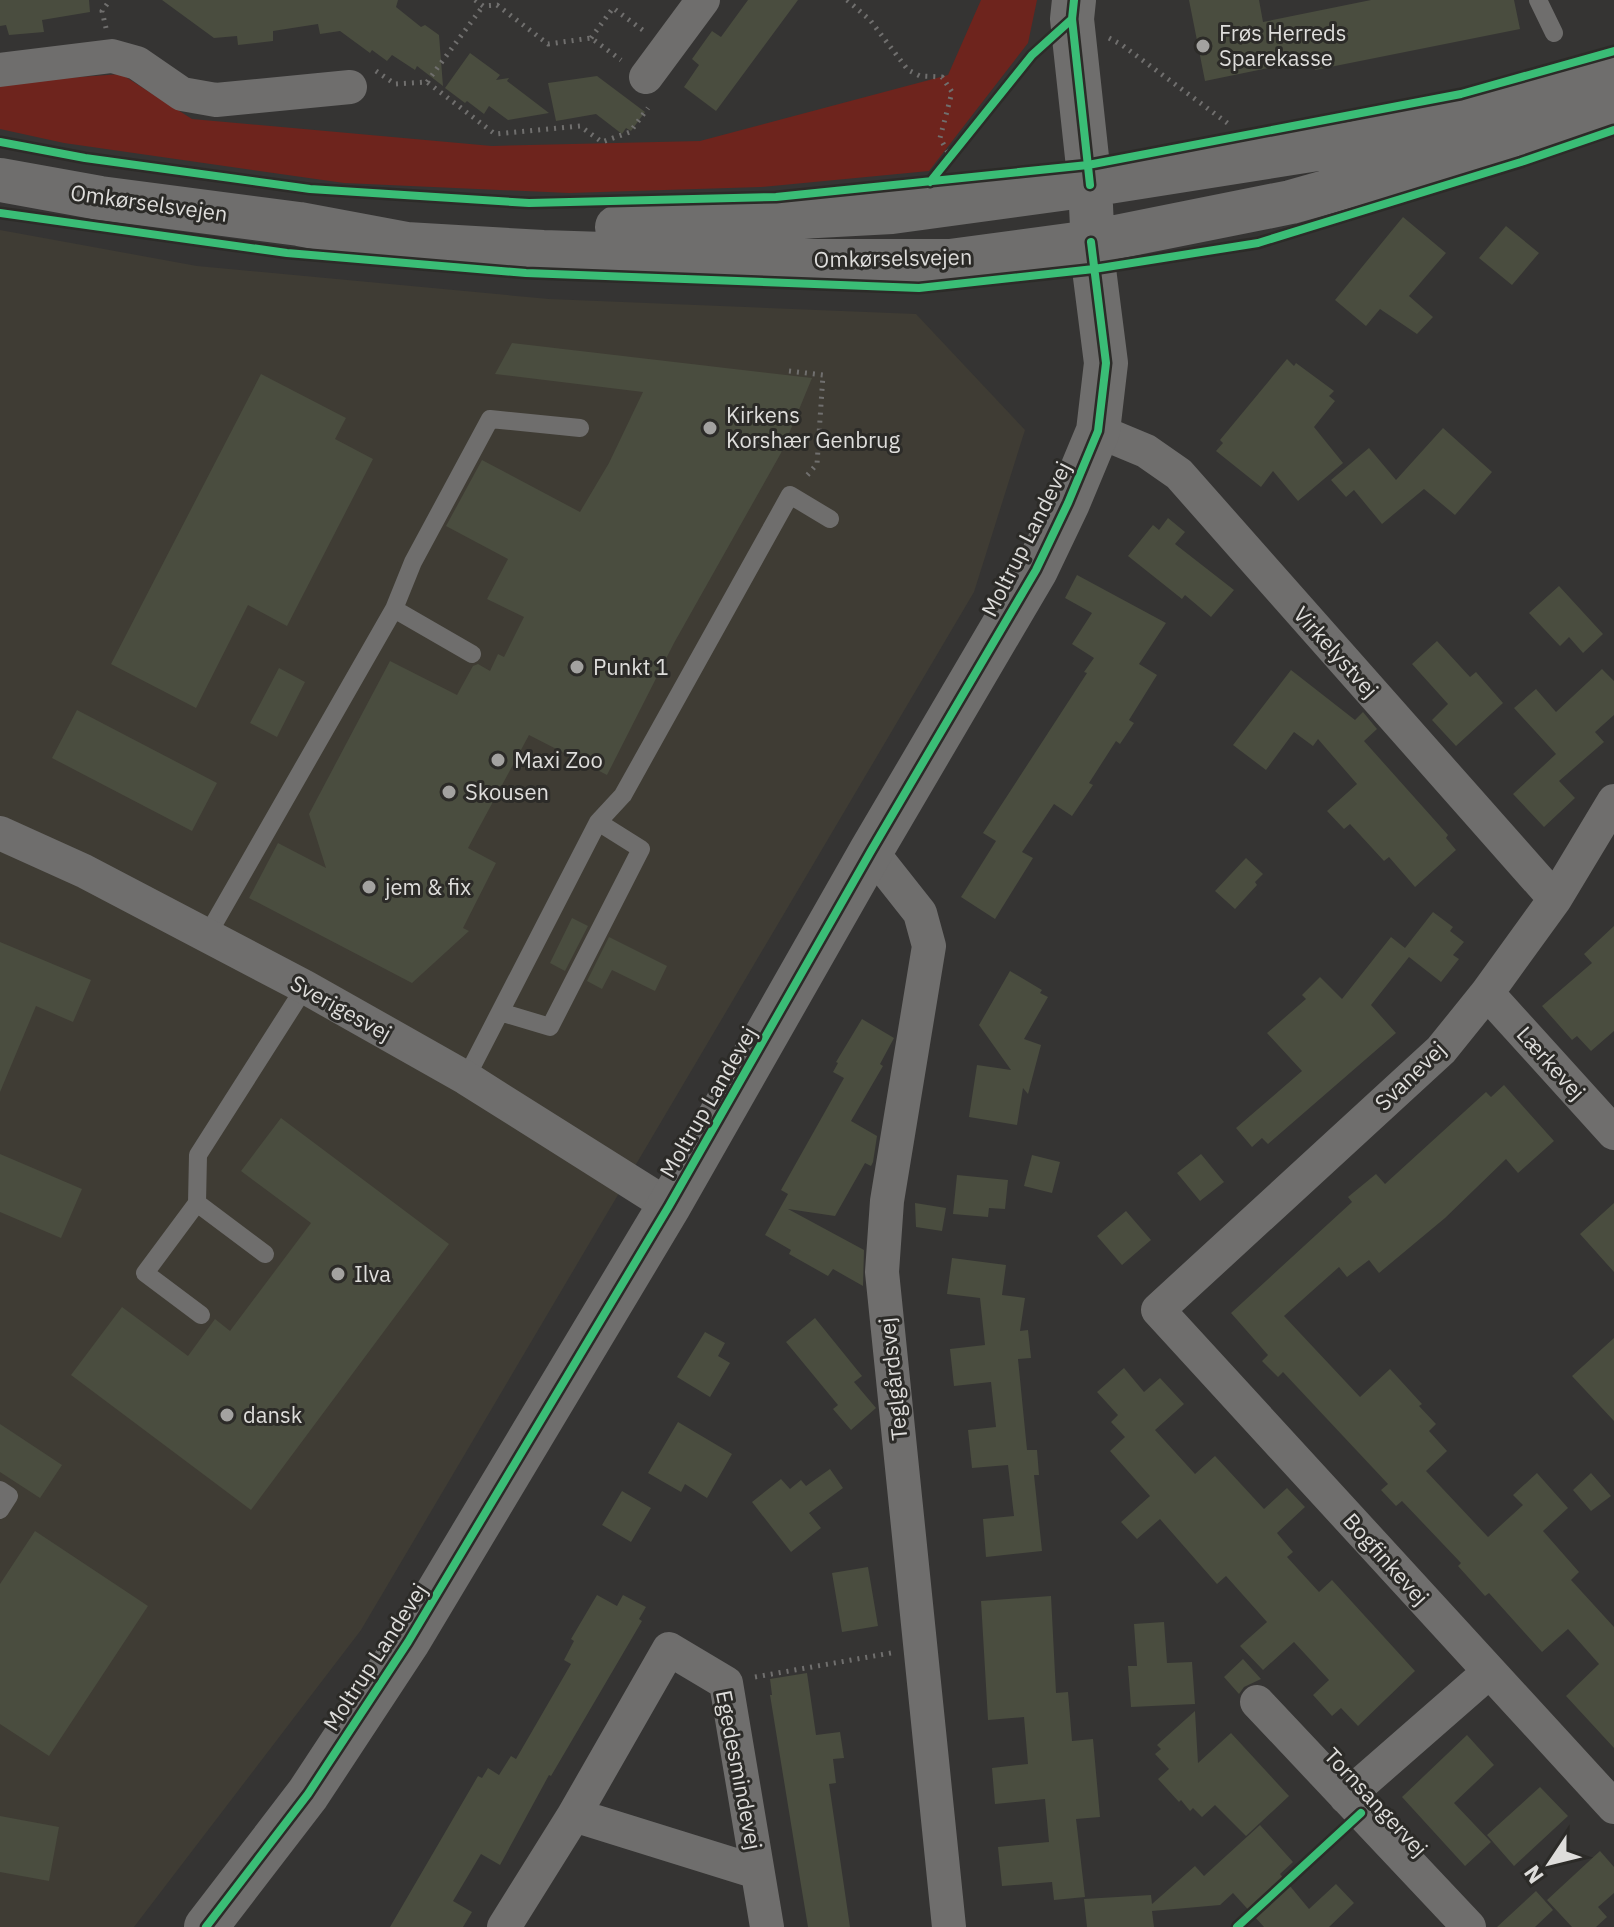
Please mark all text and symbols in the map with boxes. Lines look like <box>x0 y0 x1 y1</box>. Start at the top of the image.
place label: Frøs Herreds Sparekasse <box>1219 18 1346 72</box>
marker: Frøs Herreds Sparekasse <box>1194 37 1212 55</box>
street label: Omkørselsvejen <box>69 177 230 228</box>
street label: Omkørselsvejen <box>813 242 973 273</box>
place label: Kirkens Korshær Genbrug <box>726 400 900 454</box>
marker: Kirkens Korshær Genbrug <box>701 419 719 437</box>
street label: Moltrup Landevej <box>974 456 1077 621</box>
street label: Virkelystvej <box>1288 600 1385 704</box>
place label: Punkt 1 <box>593 652 669 681</box>
marker: Punkt 1 <box>568 658 586 676</box>
place label: Maxi Zoo <box>514 745 603 774</box>
marker: Maxi Zoo <box>489 751 507 769</box>
place label: Skousen <box>465 777 549 806</box>
marker: Skousen <box>440 783 458 801</box>
place label: jem & fix <box>385 872 471 901</box>
marker: jem & fix <box>360 878 378 896</box>
street label: Sverigesvej <box>286 968 397 1047</box>
street label: Lærkevej <box>1511 1020 1592 1106</box>
street label: Moltrup Landevej <box>652 1021 763 1183</box>
street label: Svanevej <box>1368 1035 1451 1117</box>
place label: Ilva <box>354 1259 391 1288</box>
marker: Ilva <box>329 1265 347 1283</box>
street label: Teglgårdsvej <box>872 1316 913 1442</box>
place label: dansk <box>243 1400 303 1429</box>
marker: dansk <box>218 1406 236 1424</box>
street label: Bogfinkevej <box>1337 1506 1435 1611</box>
street label: Moltrup Landevej <box>316 1577 433 1736</box>
street label: Egedesmindevej <box>710 1688 769 1852</box>
street label: Tornsangervej <box>1318 1741 1434 1862</box>
north arrow <box>1510 1823 1590 1903</box>
text: N <box>1517 1860 1550 1890</box>

